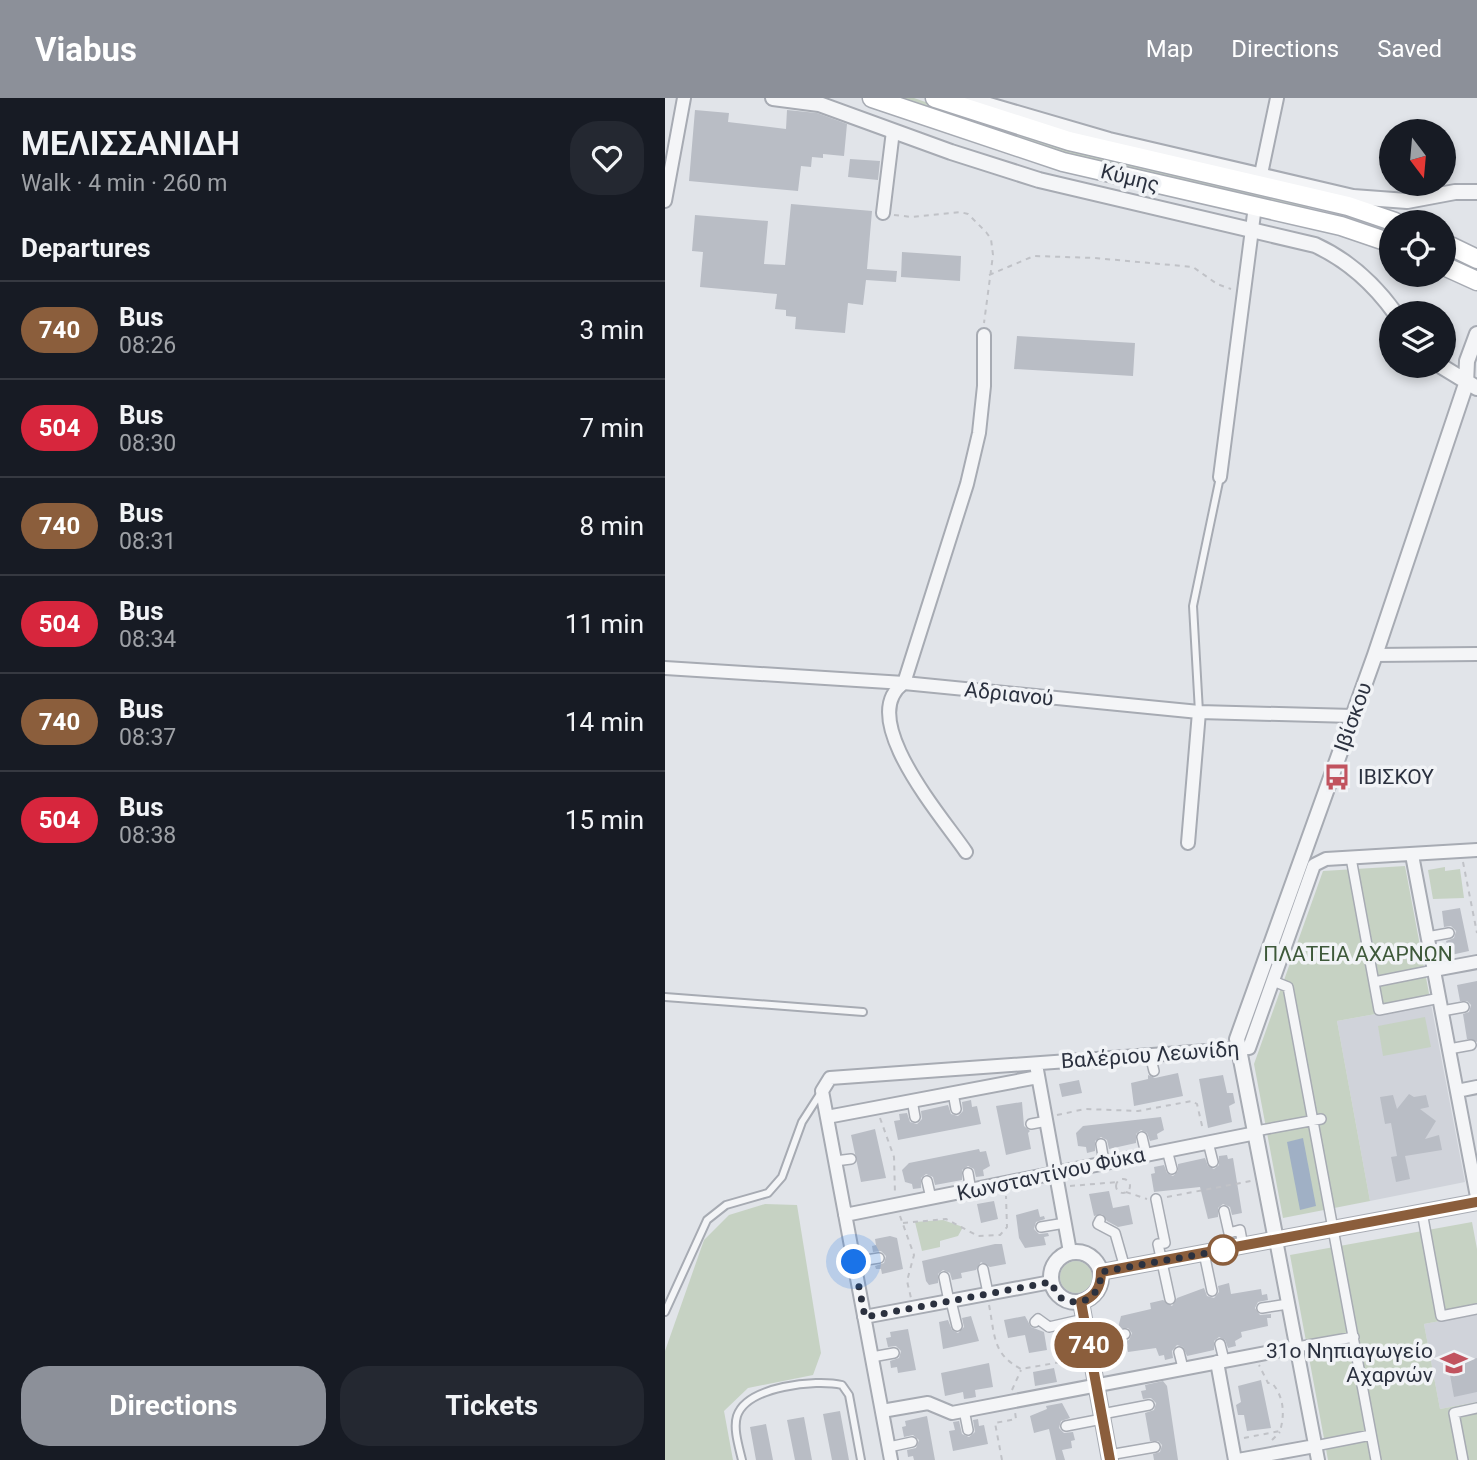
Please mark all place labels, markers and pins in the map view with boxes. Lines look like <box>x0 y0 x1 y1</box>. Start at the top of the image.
bus stop icon: ΙΒΙΣΚΟΥ <box>1322 762 1352 792</box>
place label: ΙΒΙΣΚΟΥ <box>1358 765 1434 789</box>
unlabelled marker <box>1208 1235 1238 1265</box>
place label: 31ο Νηπιαγωγείο Αχαρνών <box>1266 1339 1433 1387</box>
school or university icon: 31ο Νηπιαγωγείο Αχαρνών <box>1439 1348 1469 1378</box>

